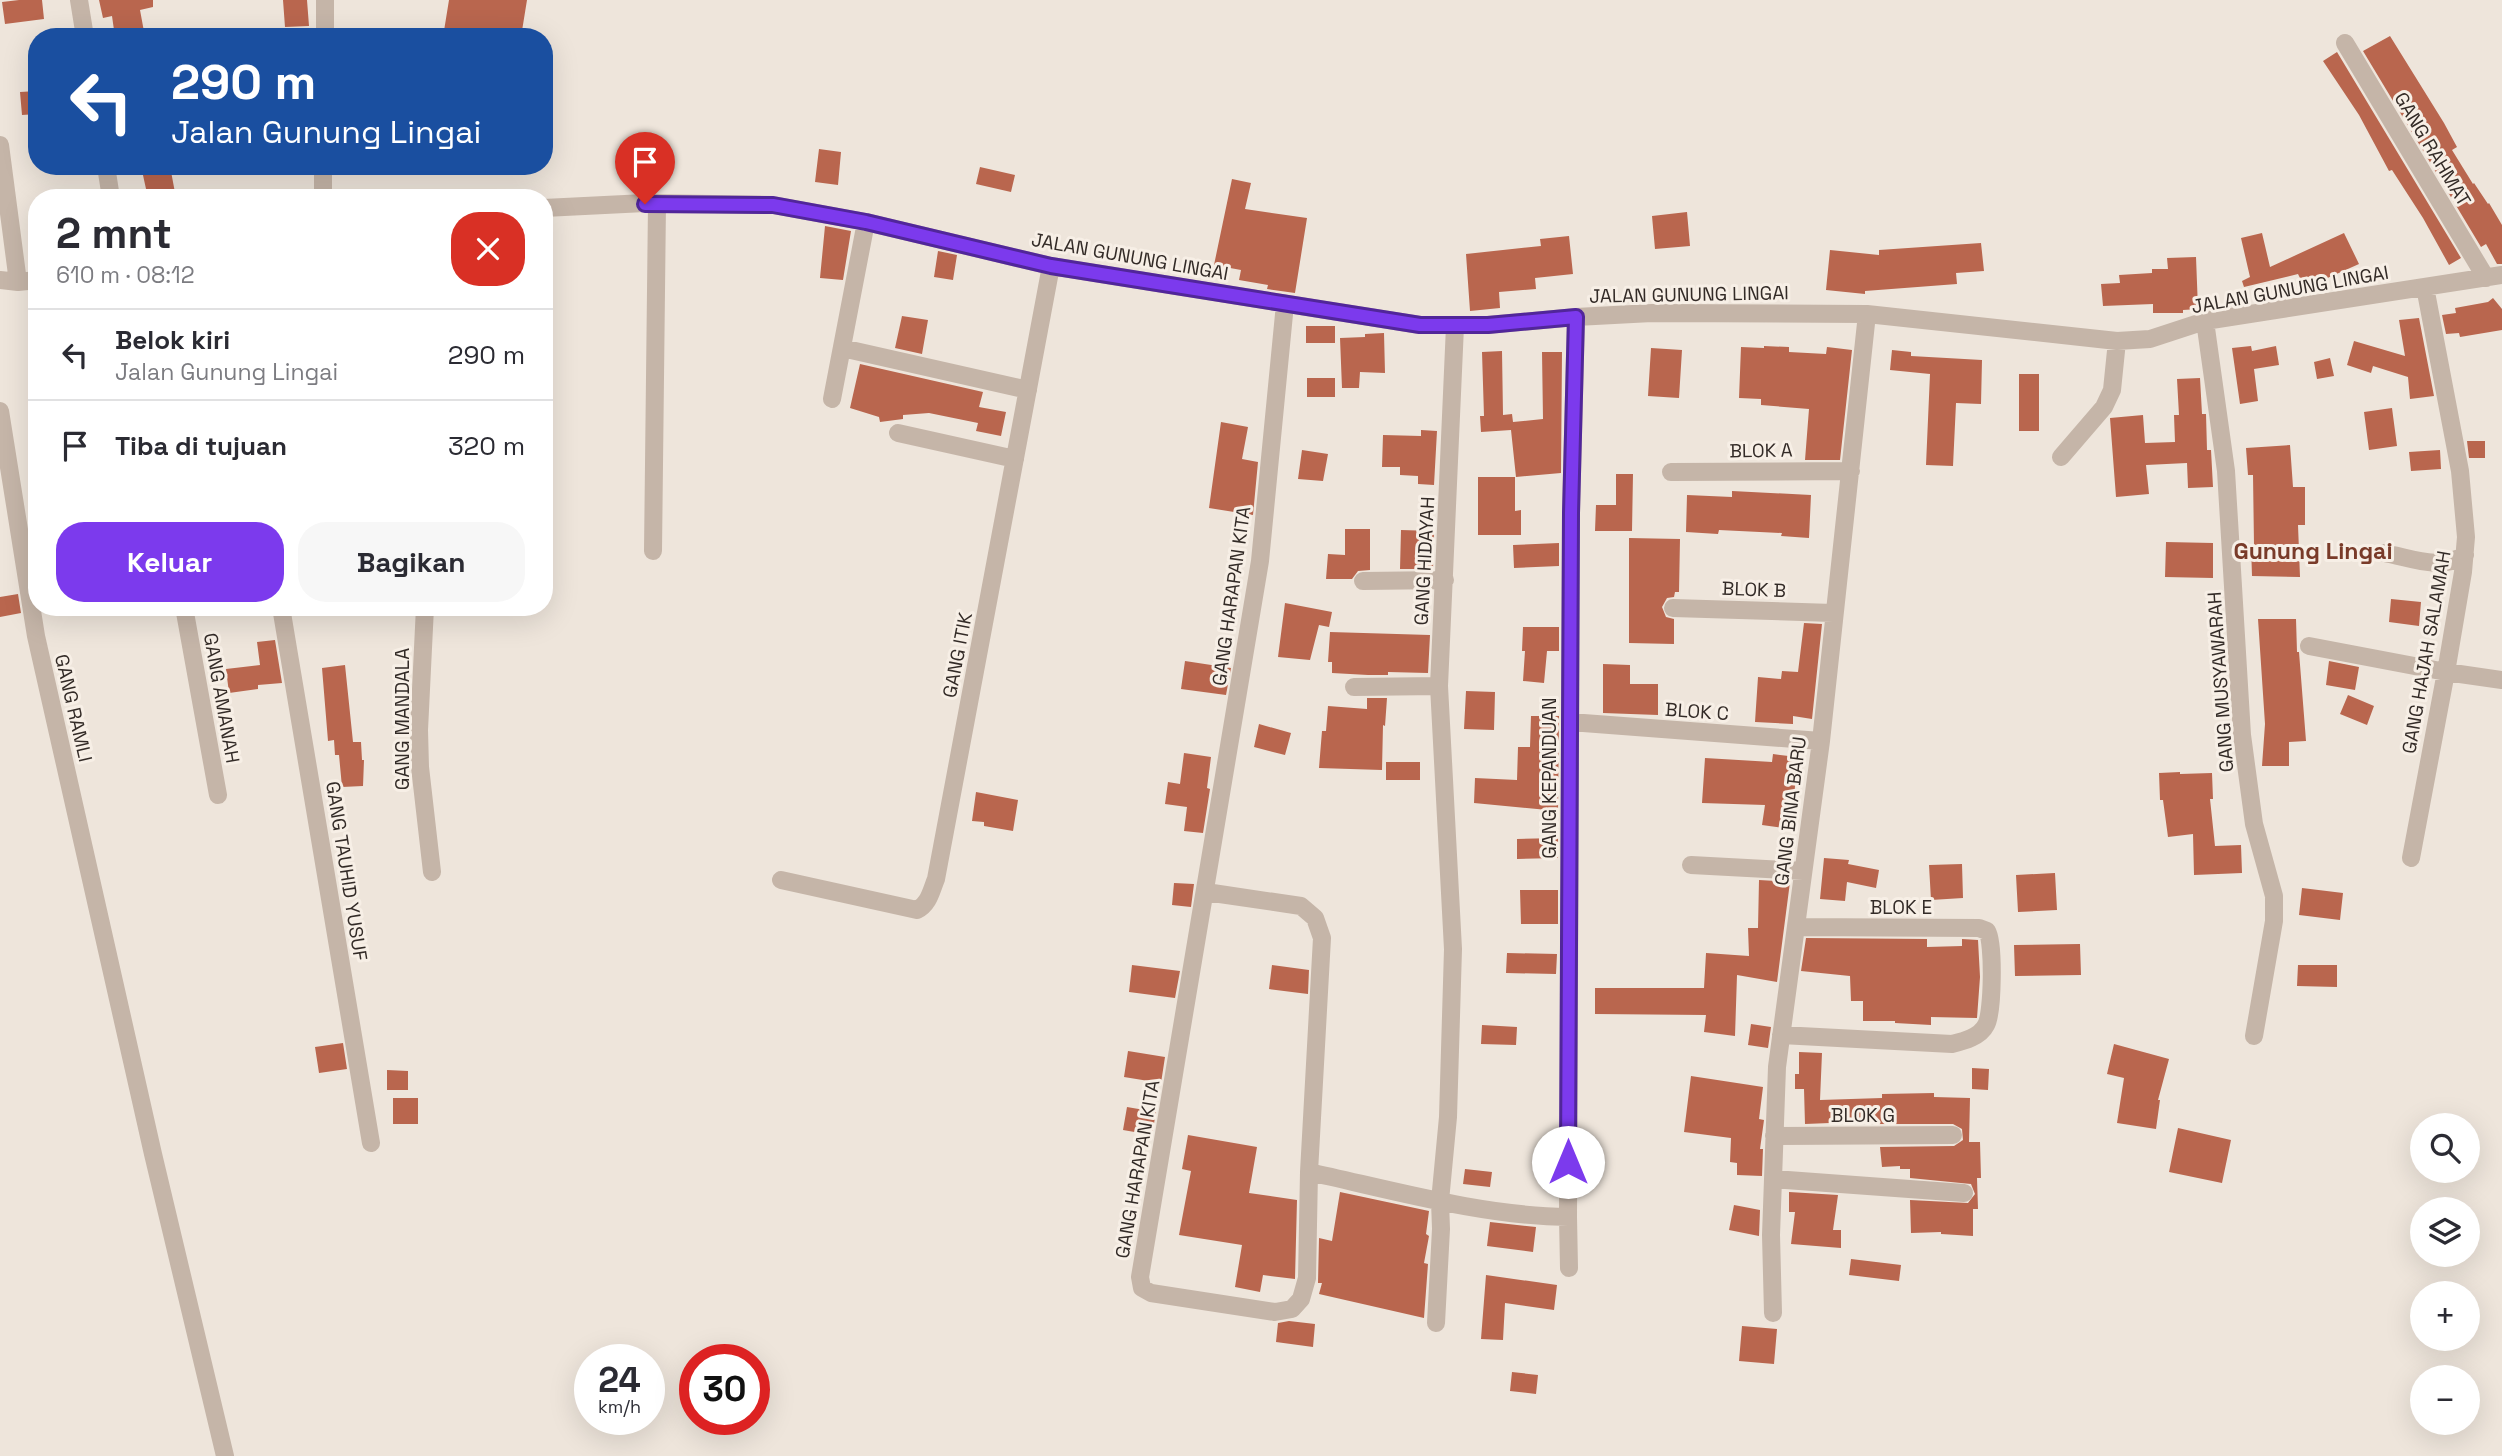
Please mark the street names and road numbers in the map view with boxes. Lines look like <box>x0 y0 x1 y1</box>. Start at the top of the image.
street label: GANG RAHMAT <box>2389 87 2477 211</box>
street label: JALAN GUNUNG LINGAI <box>1029 227 1230 286</box>
street label: JALAN GUNUNG LINGAI <box>2190 260 2391 319</box>
street label: JALAN GUNUNG LINGAI <box>1589 280 1789 309</box>
street label: BLOK A <box>1729 437 1793 464</box>
street label: GANG HIDAYAH <box>1409 496 1440 626</box>
street label: GANG HARAPAN KITA <box>1207 505 1256 687</box>
street label: GANG HAJAH SALAMAH <box>2396 549 2457 756</box>
street label: BLOK B <box>1721 576 1787 603</box>
street label: GANG MUSYAWARAH <box>2202 591 2239 773</box>
street label: GANG ITIK <box>937 610 978 700</box>
street label: GANG AMANAH <box>198 631 245 765</box>
street label: GANG MANDALA <box>390 648 415 790</box>
street label: GANG RAMLI <box>49 652 98 764</box>
street label: GANG KEPANDUAN <box>1537 697 1562 859</box>
street label: BLOK C <box>1664 697 1730 726</box>
street label: GANG BINA BARU <box>1769 735 1812 887</box>
street label: GANG TAUHID YUSUF <box>320 780 373 963</box>
street label: BLOK E <box>1870 895 1932 920</box>
street label: GANG HARAPAN KITA <box>1109 1078 1165 1260</box>
street label: BLOK G <box>1831 1103 1895 1128</box>

